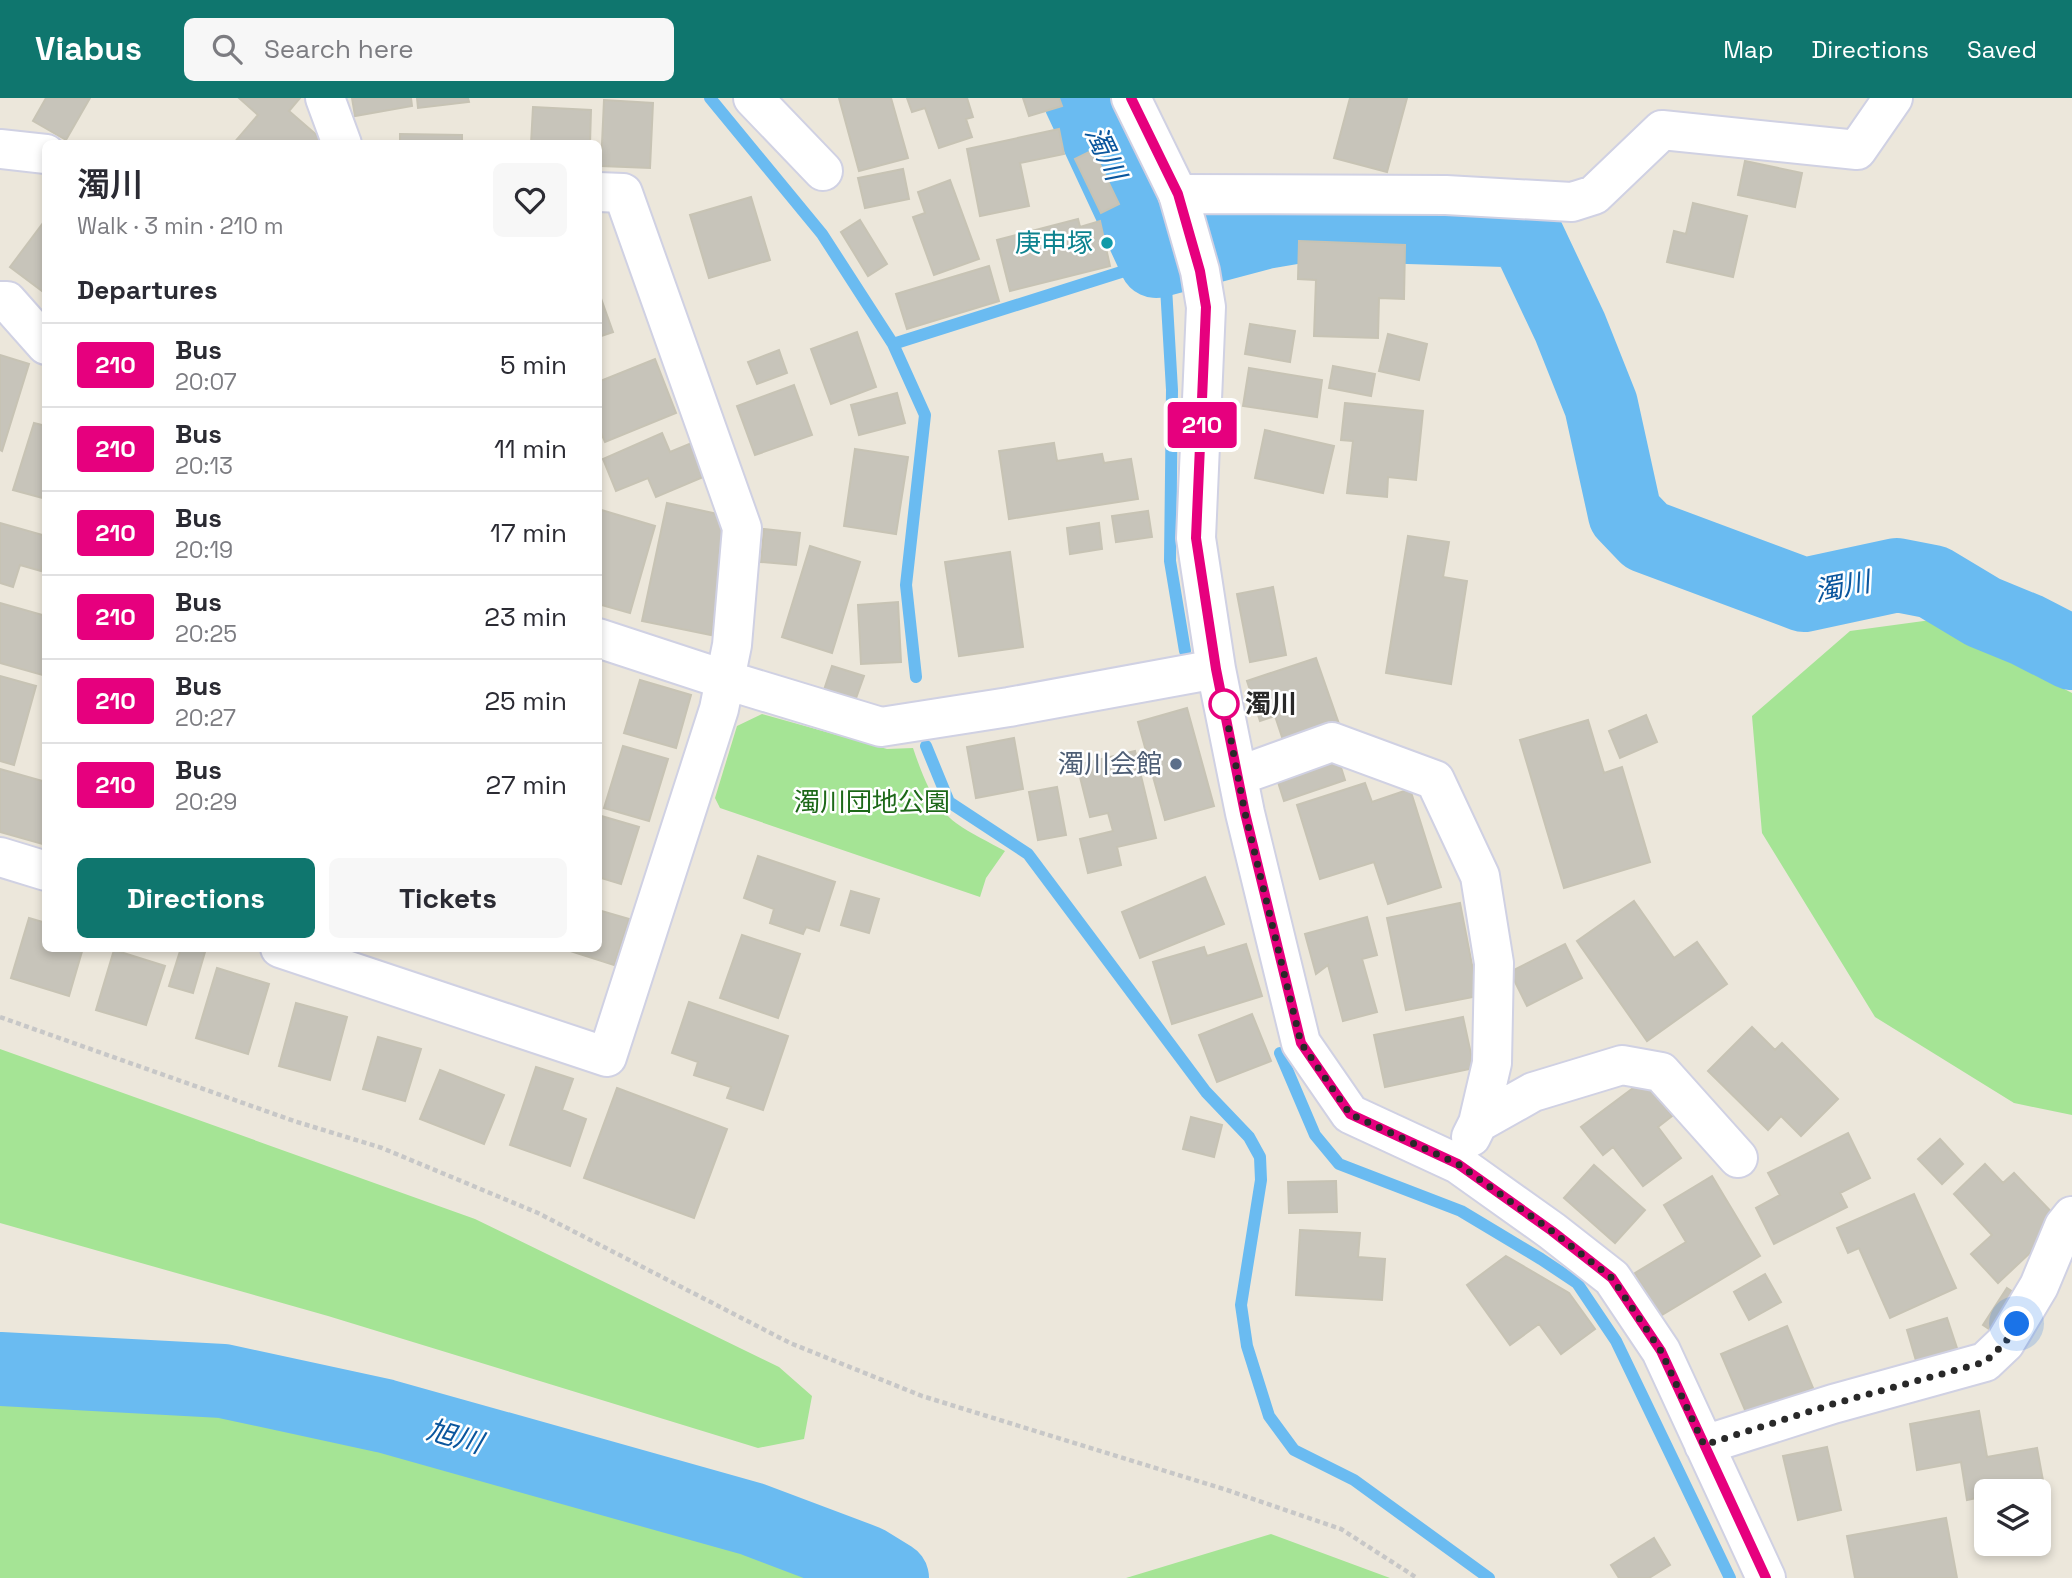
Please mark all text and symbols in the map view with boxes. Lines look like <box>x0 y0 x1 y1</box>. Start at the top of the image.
search box <box>184 18 674 81</box>
text: Viabus <box>35 28 142 70</box>
icon: search <box>208 30 246 68</box>
text: Search here <box>264 32 414 66</box>
text: Map <box>1723 34 1773 65</box>
text: Directions <box>1811 34 1929 65</box>
text: Saved <box>1967 34 2037 65</box>
water label: 濁川 <box>1078 120 1135 189</box>
button: heart <box>493 163 567 237</box>
text: 濁川 <box>77 164 143 206</box>
text: Walk · 3 min · 210 m <box>77 211 284 241</box>
place label: 庚申塚 <box>1015 226 1093 260</box>
marker: 庚申塚 <box>1099 235 1115 251</box>
text: Departures <box>77 273 218 307</box>
text: Bus <box>175 333 222 367</box>
text: 5 min <box>500 348 567 382</box>
text: 210 <box>95 349 136 380</box>
text: 20:07 <box>175 367 237 397</box>
line badge: 210 <box>1162 402 1242 448</box>
text: 210 <box>1182 409 1222 440</box>
text: Bus <box>175 417 222 451</box>
text: 11 min <box>494 432 567 466</box>
text: 210 <box>95 433 136 464</box>
text: 20:13 <box>175 451 233 481</box>
text: Bus <box>175 501 222 535</box>
text: 17 min <box>490 516 567 550</box>
text: 210 <box>95 517 136 548</box>
text: 20:19 <box>175 535 233 565</box>
water label: 濁川 <box>1811 562 1876 609</box>
text: Bus <box>175 585 222 619</box>
text: 23 min <box>484 600 567 634</box>
text: 210 <box>95 601 136 632</box>
text: 20:25 <box>175 619 237 649</box>
text: Bus <box>175 669 222 703</box>
text: 25 min <box>484 684 567 718</box>
text: 210 <box>95 685 136 716</box>
place label: 濁川 <box>1245 687 1297 721</box>
marker: 濁川 <box>1209 689 1239 719</box>
text: 20:27 <box>175 703 236 733</box>
place label: 濁川会館 <box>1058 747 1162 781</box>
text: Bus <box>175 753 222 787</box>
marker: 濁川会館 <box>1168 756 1184 772</box>
text: 27 min <box>486 768 567 802</box>
text: 210 <box>95 769 136 800</box>
park label: 濁川団地公園 <box>794 785 950 819</box>
text: 20:29 <box>175 787 237 817</box>
button: Directions <box>77 858 315 938</box>
button: Tickets <box>329 858 567 938</box>
your location <box>1999 1306 2034 1341</box>
water label: 旭川 <box>423 1411 490 1462</box>
map controls <box>1974 1479 2051 1556</box>
button: layers <box>1974 1479 2051 1556</box>

